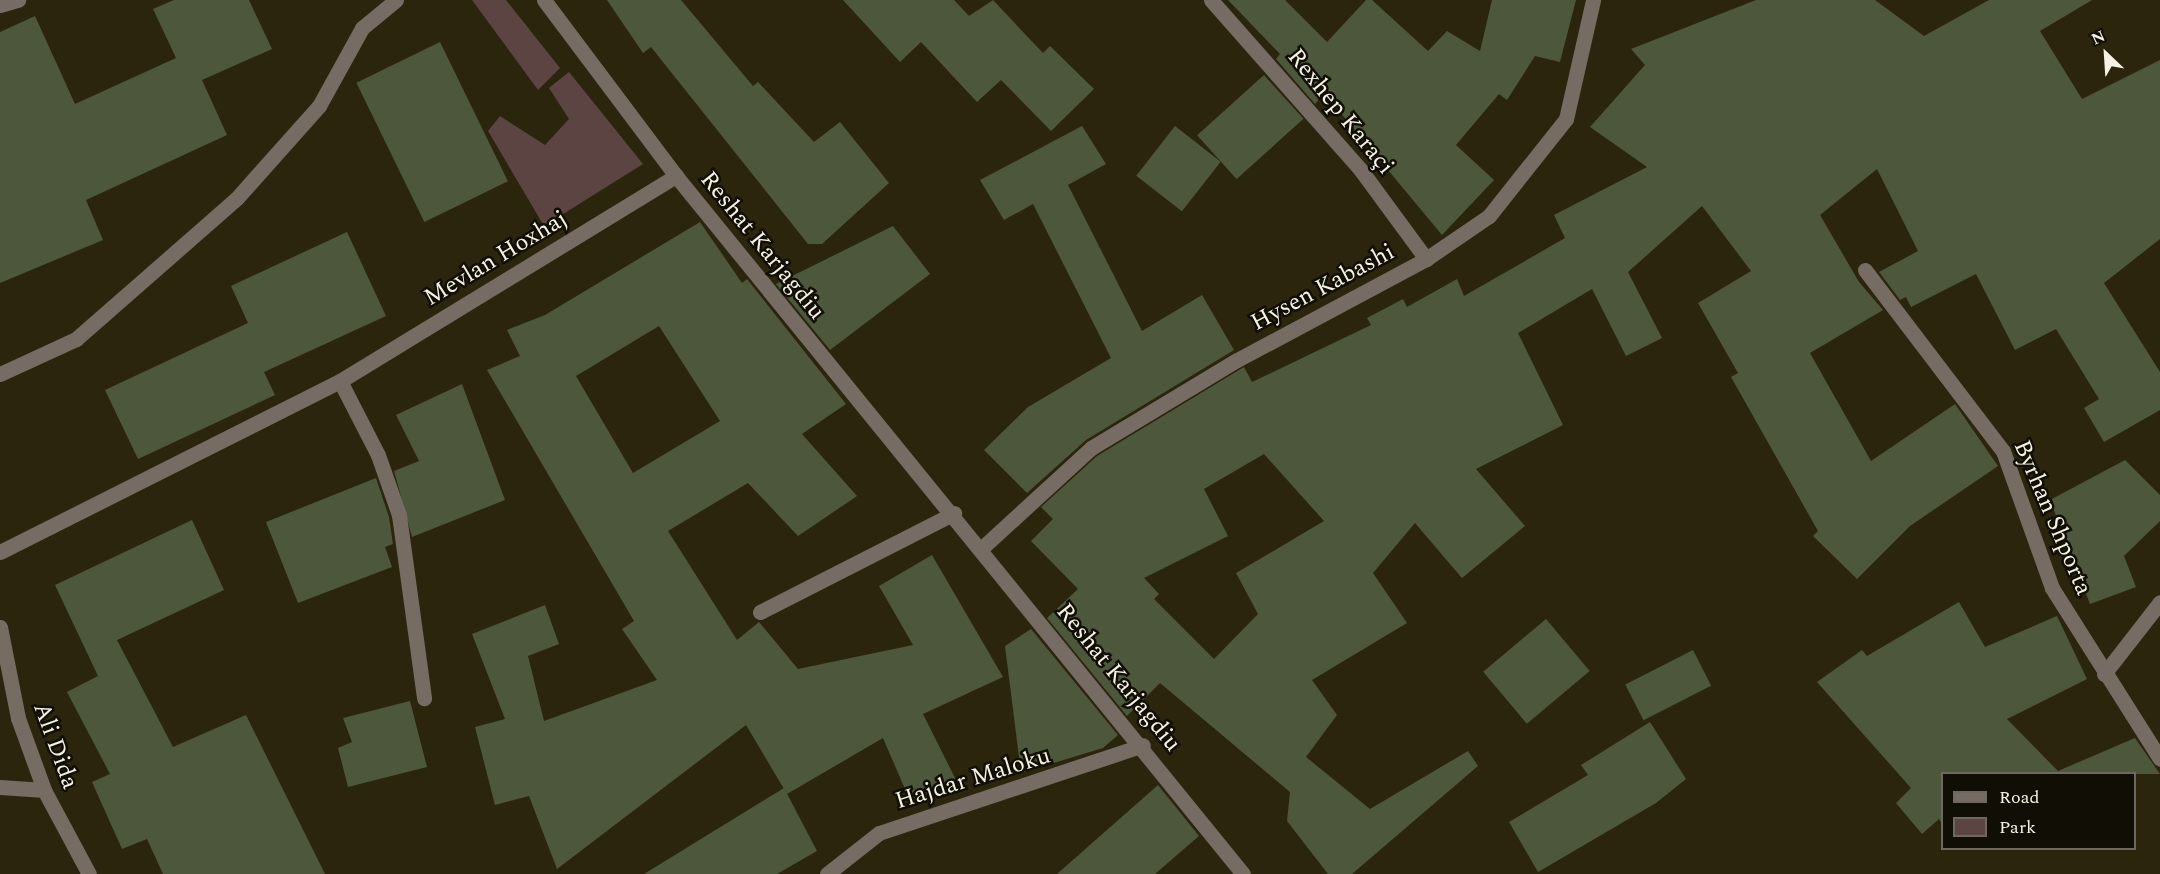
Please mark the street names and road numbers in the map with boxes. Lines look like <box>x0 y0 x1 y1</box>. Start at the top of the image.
street label: Rexhep Karaçi <box>1281 43 1399 181</box>
street label: Reshat Karjagdiu <box>693 166 831 326</box>
street label: Mevlan Hoxhaj <box>419 205 573 313</box>
street label: Hysen Kabashi <box>1246 238 1400 338</box>
street label: Byrhan Shporta <box>2006 436 2098 600</box>
street label: Reshat Karjagdiu <box>1049 598 1187 758</box>
street label: Ali Dida <box>26 699 84 793</box>
street label: Hajdar Maloku <box>892 742 1054 816</box>

